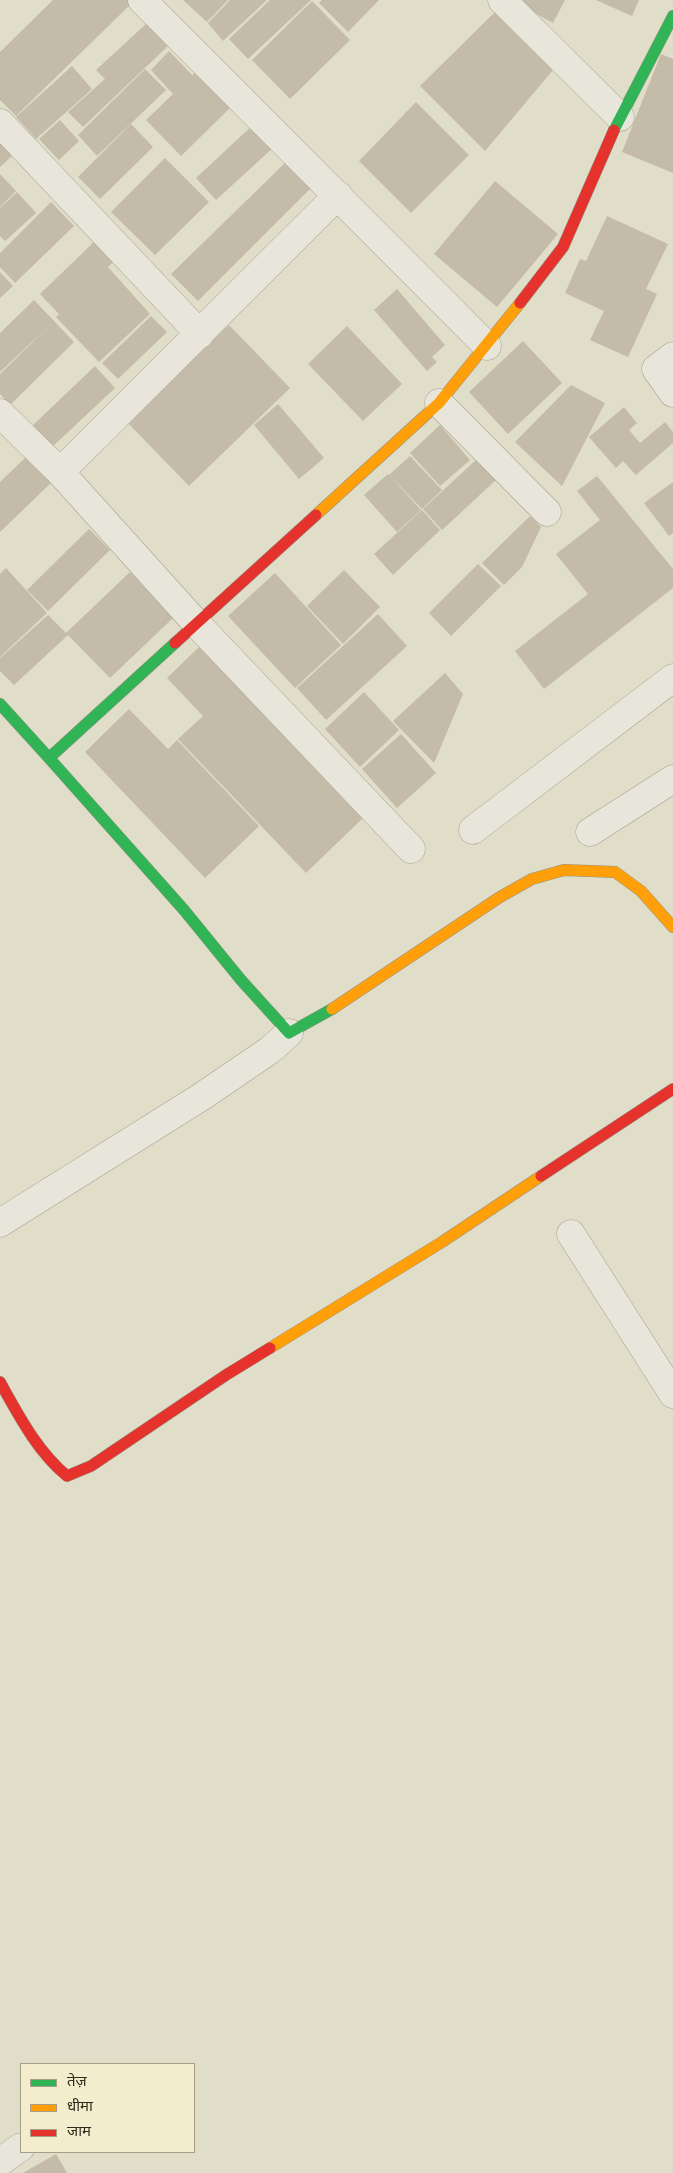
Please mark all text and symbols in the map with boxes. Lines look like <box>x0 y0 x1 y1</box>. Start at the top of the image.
legend <box>20 2063 195 2153</box>
text: तेज़ <box>67 2073 87 2092</box>
text: धीमा <box>67 2098 93 2117</box>
text: जाम <box>67 2123 91 2142</box>

